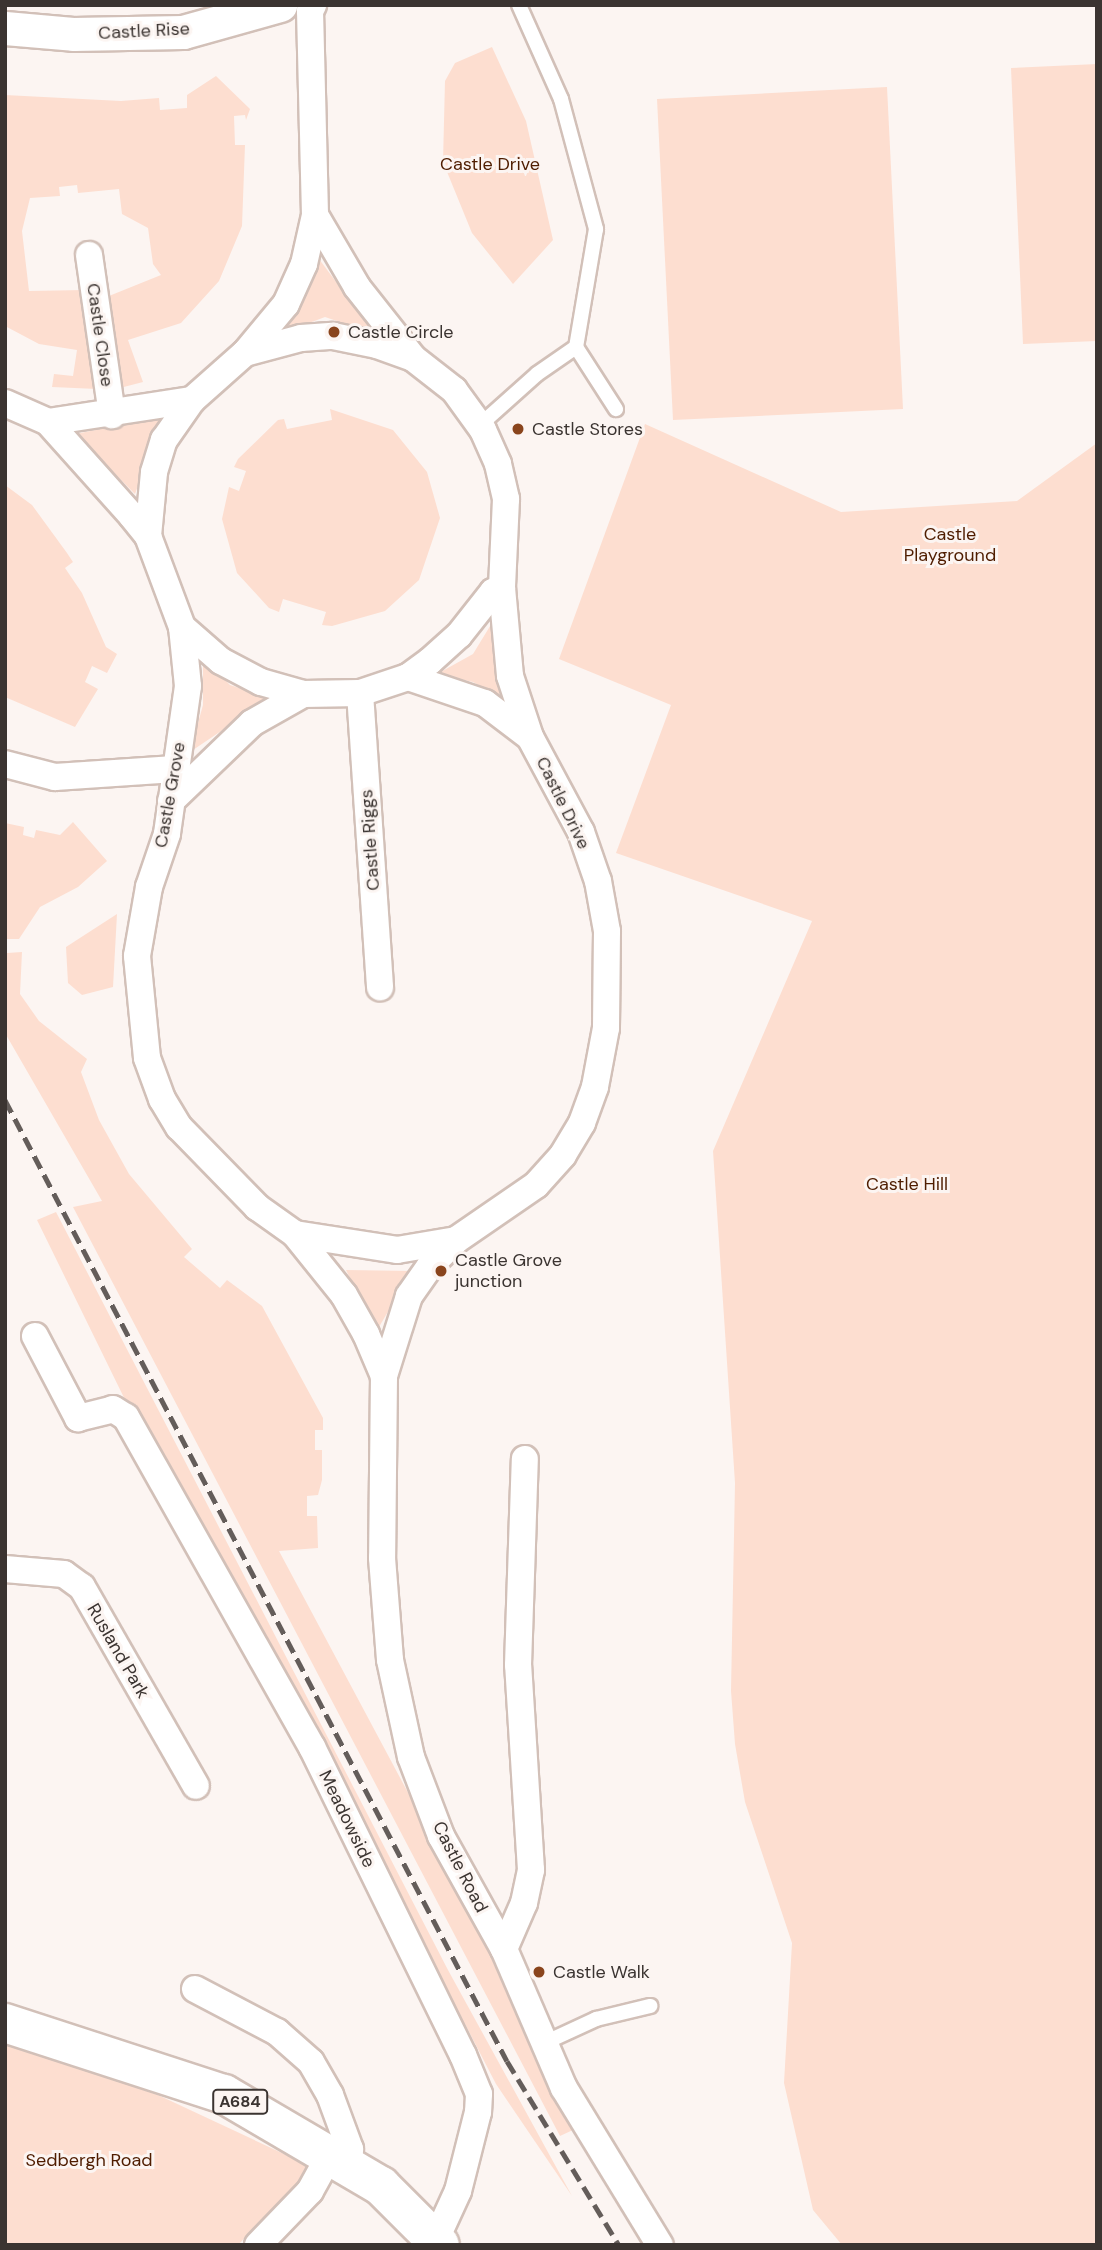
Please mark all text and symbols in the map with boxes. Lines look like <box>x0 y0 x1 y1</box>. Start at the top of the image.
street label: Castle Rise <box>98 18 190 44</box>
park label: Castle Drive <box>440 153 540 175</box>
street label: Castle Close <box>82 282 118 388</box>
place label: Castle Circle <box>348 321 453 343</box>
marker: Castle Circle <box>326 324 342 340</box>
place label: Castle Stores <box>532 418 643 440</box>
marker: Castle Stores <box>510 421 526 437</box>
park label: Castle Playground <box>904 524 996 566</box>
street label: Castle Grove <box>150 741 190 849</box>
street label: Castle Drive <box>531 753 595 853</box>
street label: Castle Riggs <box>356 789 384 891</box>
park label: Castle Hill <box>866 1173 948 1195</box>
place label: Castle Grove junction <box>455 1250 562 1292</box>
marker: Castle Grove junction <box>433 1263 449 1279</box>
street label: Rusland Park <box>82 1600 154 1702</box>
street label: Meadowside <box>314 1767 380 1871</box>
street label: Castle Road <box>428 1818 492 1916</box>
place label: Castle Walk <box>553 1961 650 1983</box>
marker: Castle Walk <box>531 1964 547 1980</box>
road number: A684 <box>212 2090 268 2114</box>
park label: Sedbergh Road <box>26 2149 152 2171</box>

